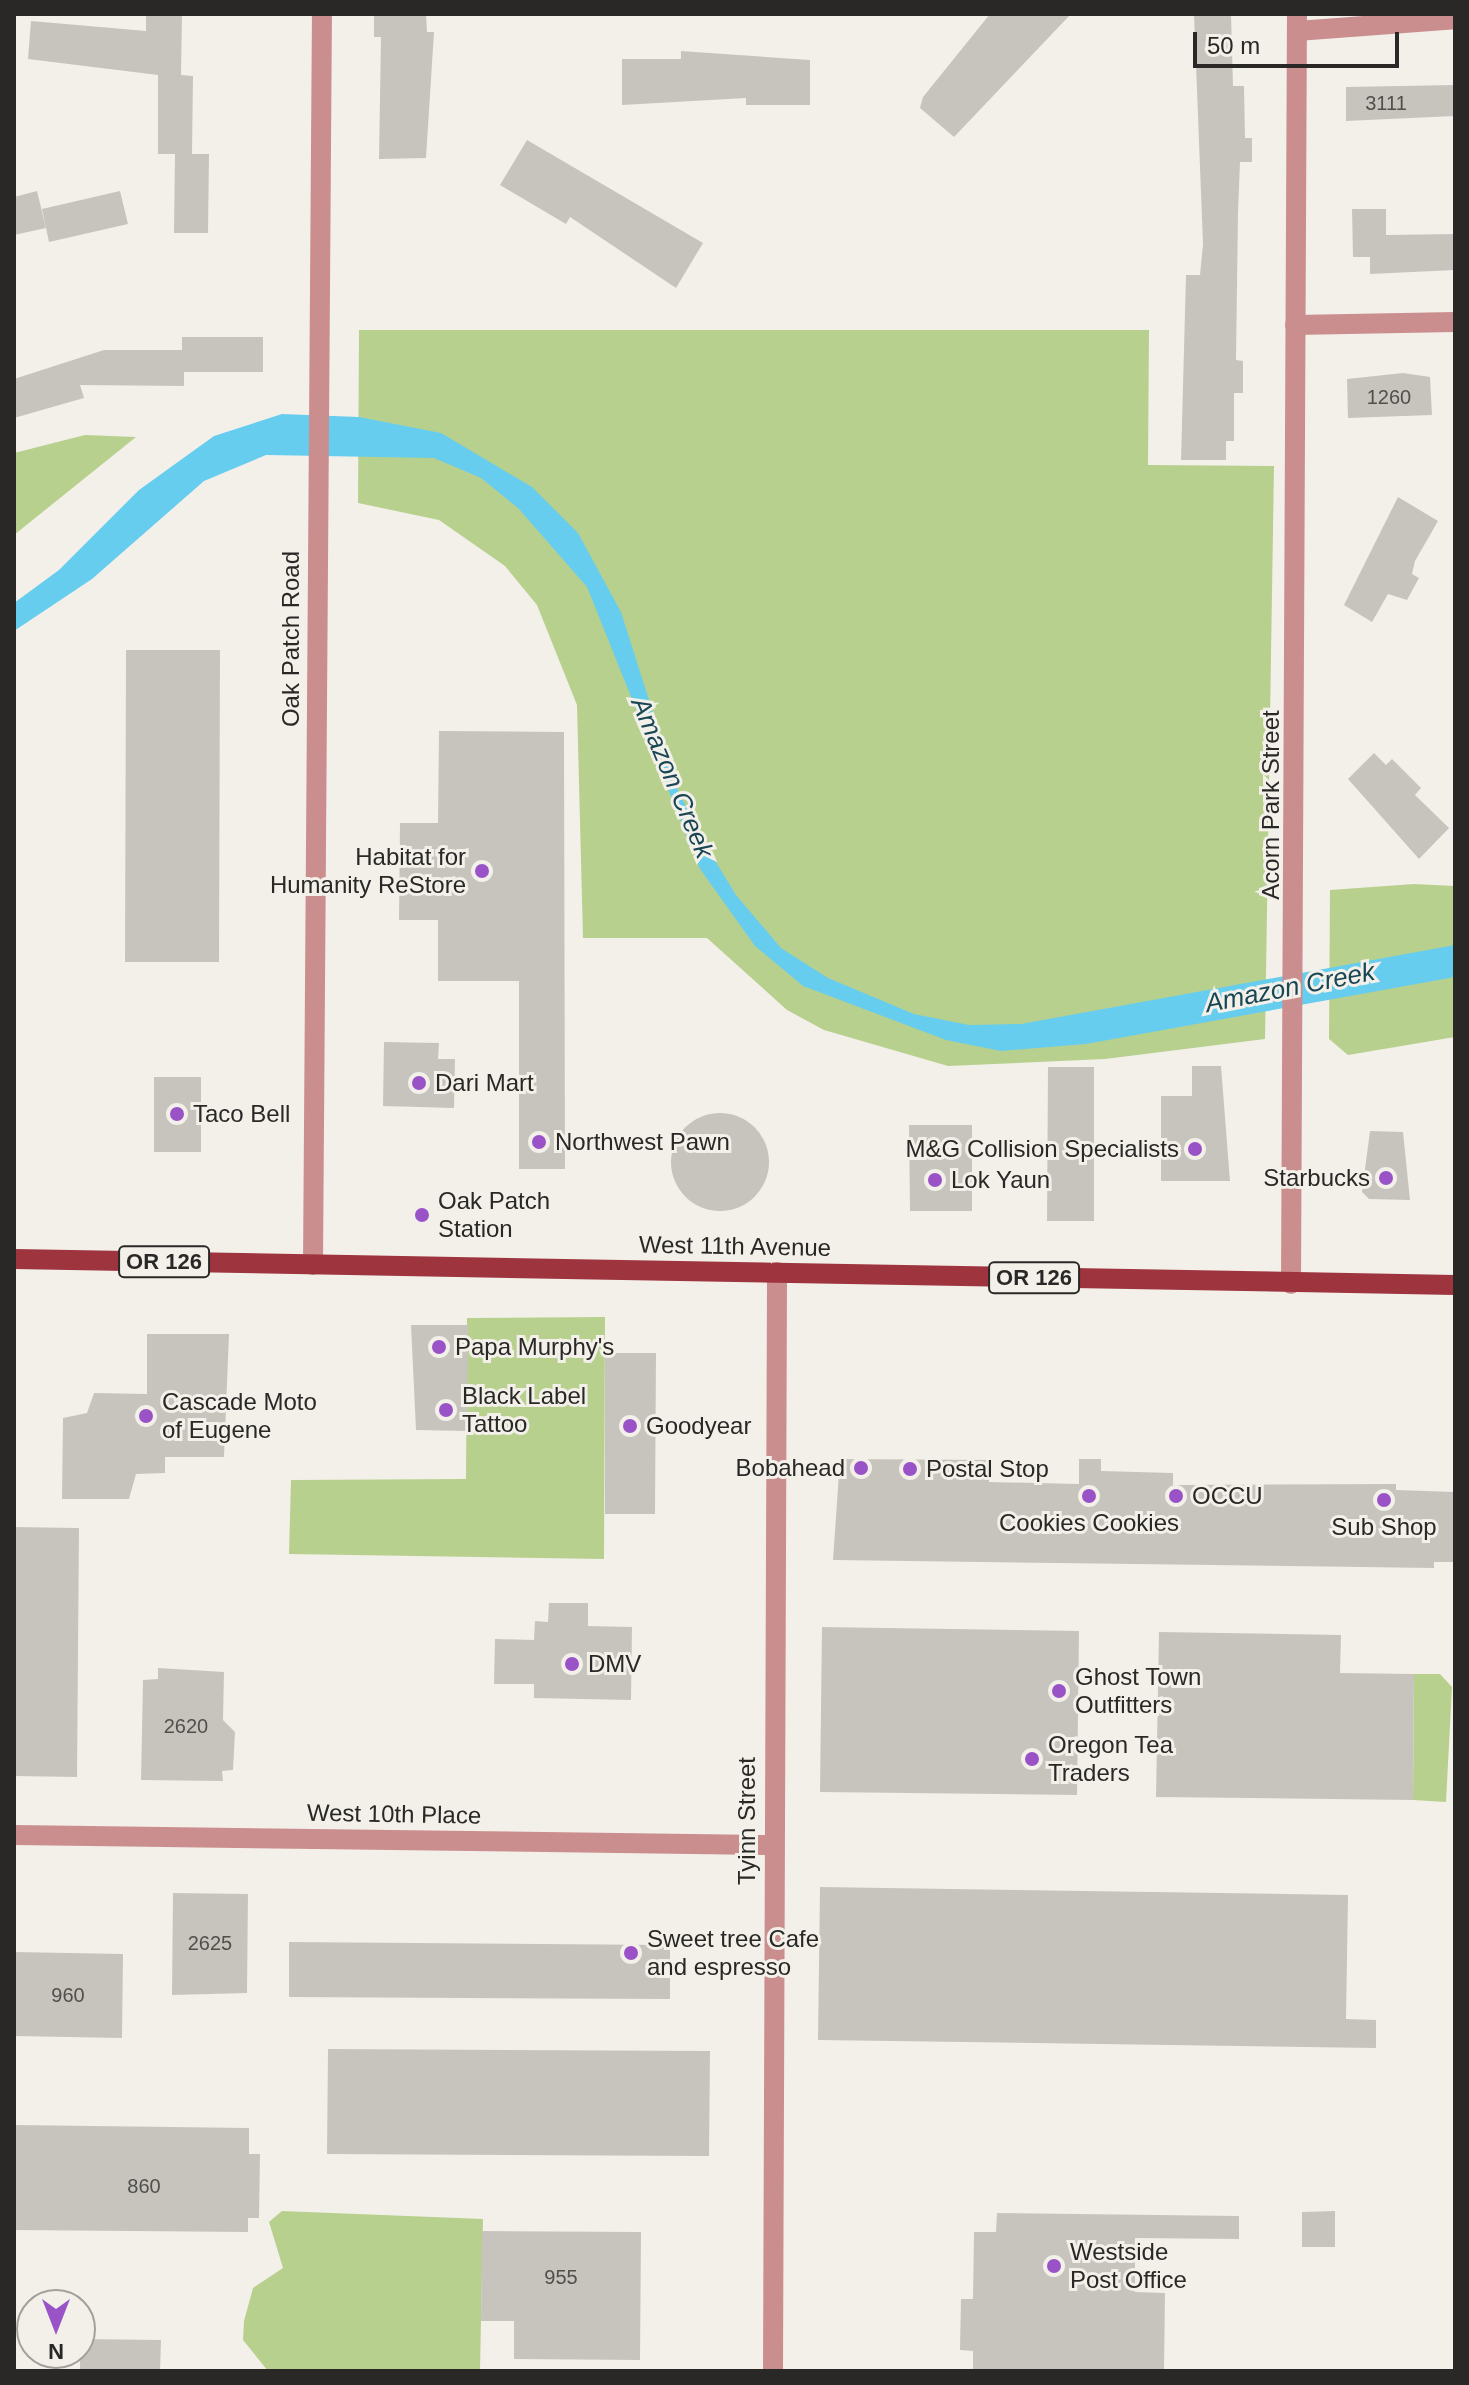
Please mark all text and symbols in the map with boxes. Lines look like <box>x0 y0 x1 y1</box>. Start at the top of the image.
scale bar <box>1197 16 1403 66</box>
text: 50 m <box>1207 32 1260 59</box>
house number: 3111 <box>1365 91 1407 115</box>
house number: 1260 <box>1367 385 1411 409</box>
street label: Oak Patch Road <box>277 551 305 727</box>
water label: Amazon Creek <box>624 693 720 863</box>
street label: Acorn Park Street <box>1257 710 1285 900</box>
place label: Habitat for Humanity ReStore <box>270 843 466 899</box>
marker: Habitat for Humanity ReStore <box>473 862 491 880</box>
water label: Amazon Creek <box>1203 956 1377 1020</box>
place label: Dari Mart <box>435 1069 534 1097</box>
marker: Dari Mart <box>410 1074 428 1092</box>
place label: Taco Bell <box>193 1100 290 1128</box>
marker: Taco Bell <box>168 1105 186 1123</box>
place label: Northwest Pawn <box>555 1128 730 1156</box>
marker: Northwest Pawn <box>530 1133 548 1151</box>
place label: M&G Collision Specialists <box>906 1135 1179 1163</box>
marker: M&G Collision Specialists <box>1186 1140 1204 1158</box>
place label: Starbucks <box>1263 1164 1370 1192</box>
place label: Lok Yaun <box>951 1166 1051 1194</box>
marker: Starbucks <box>1377 1169 1395 1187</box>
marker: Lok Yaun <box>926 1171 944 1189</box>
place label: Oak Patch Station <box>438 1187 550 1243</box>
marker: Oak Patch Station <box>413 1206 431 1224</box>
street label: West 11th Avenue <box>638 1230 832 1262</box>
road number: OR 126 <box>118 1244 210 1280</box>
road number: OR 126 <box>988 1260 1080 1296</box>
place label: Papa Murphy's <box>455 1333 614 1361</box>
marker: Papa Murphy's <box>430 1338 448 1356</box>
place label: Black Label Tattoo <box>462 1382 586 1438</box>
place label: Cascade Moto of Eugene <box>162 1388 317 1444</box>
marker: Black Label Tattoo <box>437 1401 455 1419</box>
marker: Cascade Moto of Eugene <box>137 1407 155 1425</box>
place label: Goodyear <box>646 1412 751 1440</box>
marker: Goodyear <box>621 1417 639 1435</box>
place label: Bobahead <box>736 1454 845 1482</box>
place label: Postal Stop <box>926 1455 1049 1483</box>
marker: Bobahead <box>852 1459 870 1477</box>
marker: Postal Stop <box>901 1460 919 1478</box>
place label: OCCU <box>1192 1482 1263 1510</box>
marker: Cookies Cookies <box>1080 1487 1098 1505</box>
marker: OCCU <box>1167 1487 1185 1505</box>
marker: Sub Shop <box>1375 1491 1393 1509</box>
place label: Cookies Cookies <box>999 1509 1179 1537</box>
place label: Sub Shop <box>1331 1513 1437 1541</box>
place label: DMV <box>588 1650 641 1678</box>
marker: DMV <box>563 1655 581 1673</box>
place label: Ghost Town Outfitters <box>1075 1663 1202 1719</box>
marker: Ghost Town Outfitters <box>1050 1682 1068 1700</box>
house number: 2620 <box>164 1714 208 1738</box>
place label: Oregon Tea Traders <box>1048 1731 1173 1787</box>
marker: Oregon Tea Traders <box>1023 1750 1041 1768</box>
street label: Tyinn Street <box>733 1757 761 1885</box>
street label: West 10th Place <box>307 1798 481 1830</box>
place label: Sweet tree Cafe and espresso <box>647 1925 819 1981</box>
house number: 2625 <box>188 1931 232 1955</box>
marker: Sweet tree Cafe and espresso <box>622 1944 640 1962</box>
house number: 960 <box>51 1983 85 2007</box>
house number: 860 <box>127 2174 161 2198</box>
place label: Westside Post Office <box>1070 2238 1187 2294</box>
marker: Westside Post Office <box>1045 2257 1063 2275</box>
house number: 955 <box>544 2265 578 2289</box>
north arrow <box>16 2289 96 2369</box>
text: N <box>48 2339 64 2364</box>

